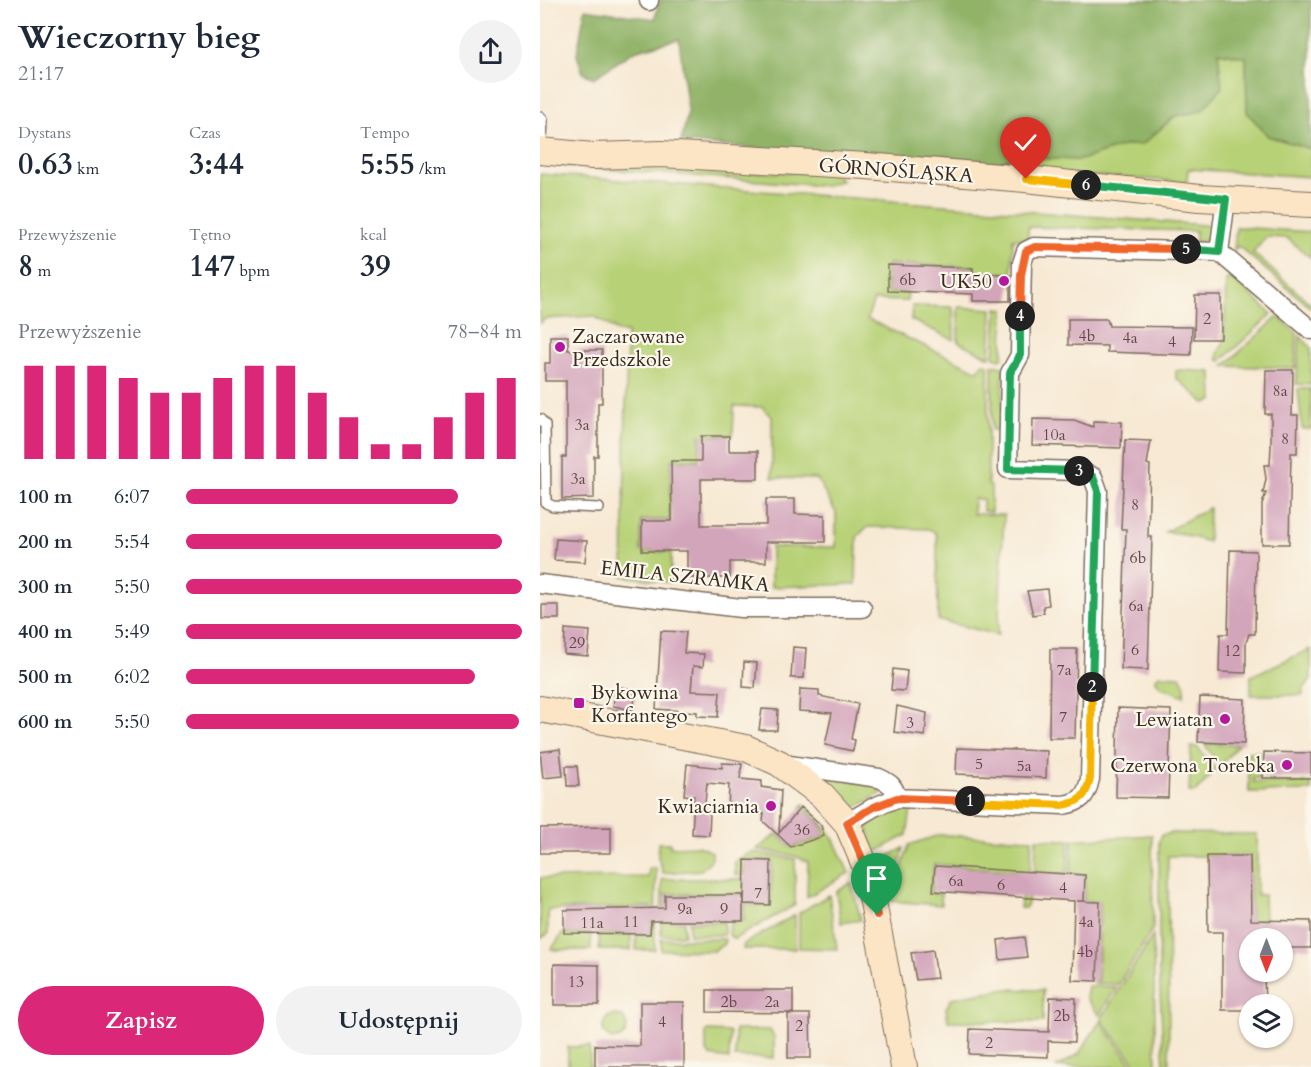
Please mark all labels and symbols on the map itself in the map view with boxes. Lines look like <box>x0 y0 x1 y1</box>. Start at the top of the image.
pin <box>1000 117 1051 179</box>
street label: GÓRNOŚLĄSKA <box>818 152 975 189</box>
pin: 6 <box>1071 170 1101 200</box>
pin: 5 <box>1171 234 1201 264</box>
place label: UK50 <box>940 268 992 295</box>
house number: 6b <box>900 269 916 291</box>
marker: UK50 <box>997 274 1011 288</box>
pin: 4 <box>1005 301 1035 331</box>
house number: 2 <box>1203 308 1211 330</box>
place label: Zaczarowane Przedszkole <box>572 323 685 373</box>
house number: 4b <box>1079 325 1095 347</box>
house number: 4a <box>1122 327 1138 349</box>
house number: 4 <box>1168 331 1176 353</box>
marker: Zaczarowane Przedszkole <box>553 340 567 354</box>
house number: 8a <box>1272 380 1288 402</box>
house number: 3a <box>574 414 590 436</box>
house number: 10a <box>1042 424 1066 446</box>
house number: 8 <box>1281 428 1289 450</box>
pin: 3 <box>1064 456 1094 486</box>
house number: 3a <box>570 468 586 490</box>
house number: 8 <box>1131 494 1139 516</box>
house number: 6b <box>1130 547 1146 569</box>
street label: EMILA SZRAMKA <box>599 554 772 599</box>
house number: 6a <box>1128 595 1144 617</box>
house number: 29 <box>569 632 585 654</box>
house number: 6 <box>1131 639 1139 661</box>
house number: 12 <box>1224 640 1240 662</box>
house number: 7a <box>1056 659 1072 681</box>
pin: 2 <box>1077 672 1107 702</box>
place label: Bykowina Korfantego <box>591 679 688 729</box>
marker: Bykowina Korfantego <box>572 696 586 710</box>
house number: 7 <box>1059 706 1067 728</box>
place label: Lewiatan <box>1135 706 1214 733</box>
house number: 3 <box>906 712 914 734</box>
marker: Lewiatan <box>1218 712 1232 726</box>
place label: Czerwona Torebka <box>1110 752 1275 779</box>
house number: 5 <box>975 753 983 775</box>
house number: 5a <box>1016 755 1032 777</box>
marker: Czerwona Torebka <box>1280 758 1294 772</box>
pin: 1 <box>955 786 985 816</box>
place label: Kwiaciarnia <box>657 793 759 820</box>
marker: Kwiaciarnia <box>764 799 778 813</box>
house number: 36 <box>794 819 810 841</box>
pin <box>851 853 902 915</box>
house number: 6a <box>948 870 964 892</box>
house number: 6 <box>997 874 1005 896</box>
house number: 4 <box>1059 877 1067 899</box>
house number: 7 <box>754 882 762 904</box>
house number: 9a <box>677 898 693 920</box>
house number: 9 <box>720 898 728 920</box>
house number: 11 <box>623 911 639 933</box>
house number: 4a <box>1078 911 1094 933</box>
house number: 11a <box>580 912 604 934</box>
north arrow <box>1239 928 1293 982</box>
house number: 4b <box>1077 941 1093 963</box>
house number: 13 <box>568 971 584 993</box>
house number: 2b <box>721 991 737 1013</box>
house number: 2a <box>764 991 780 1013</box>
house number: 2b <box>1054 1005 1070 1027</box>
house number: 4 <box>658 1011 666 1033</box>
house number: 2 <box>795 1015 803 1037</box>
house number: 2 <box>985 1032 993 1054</box>

